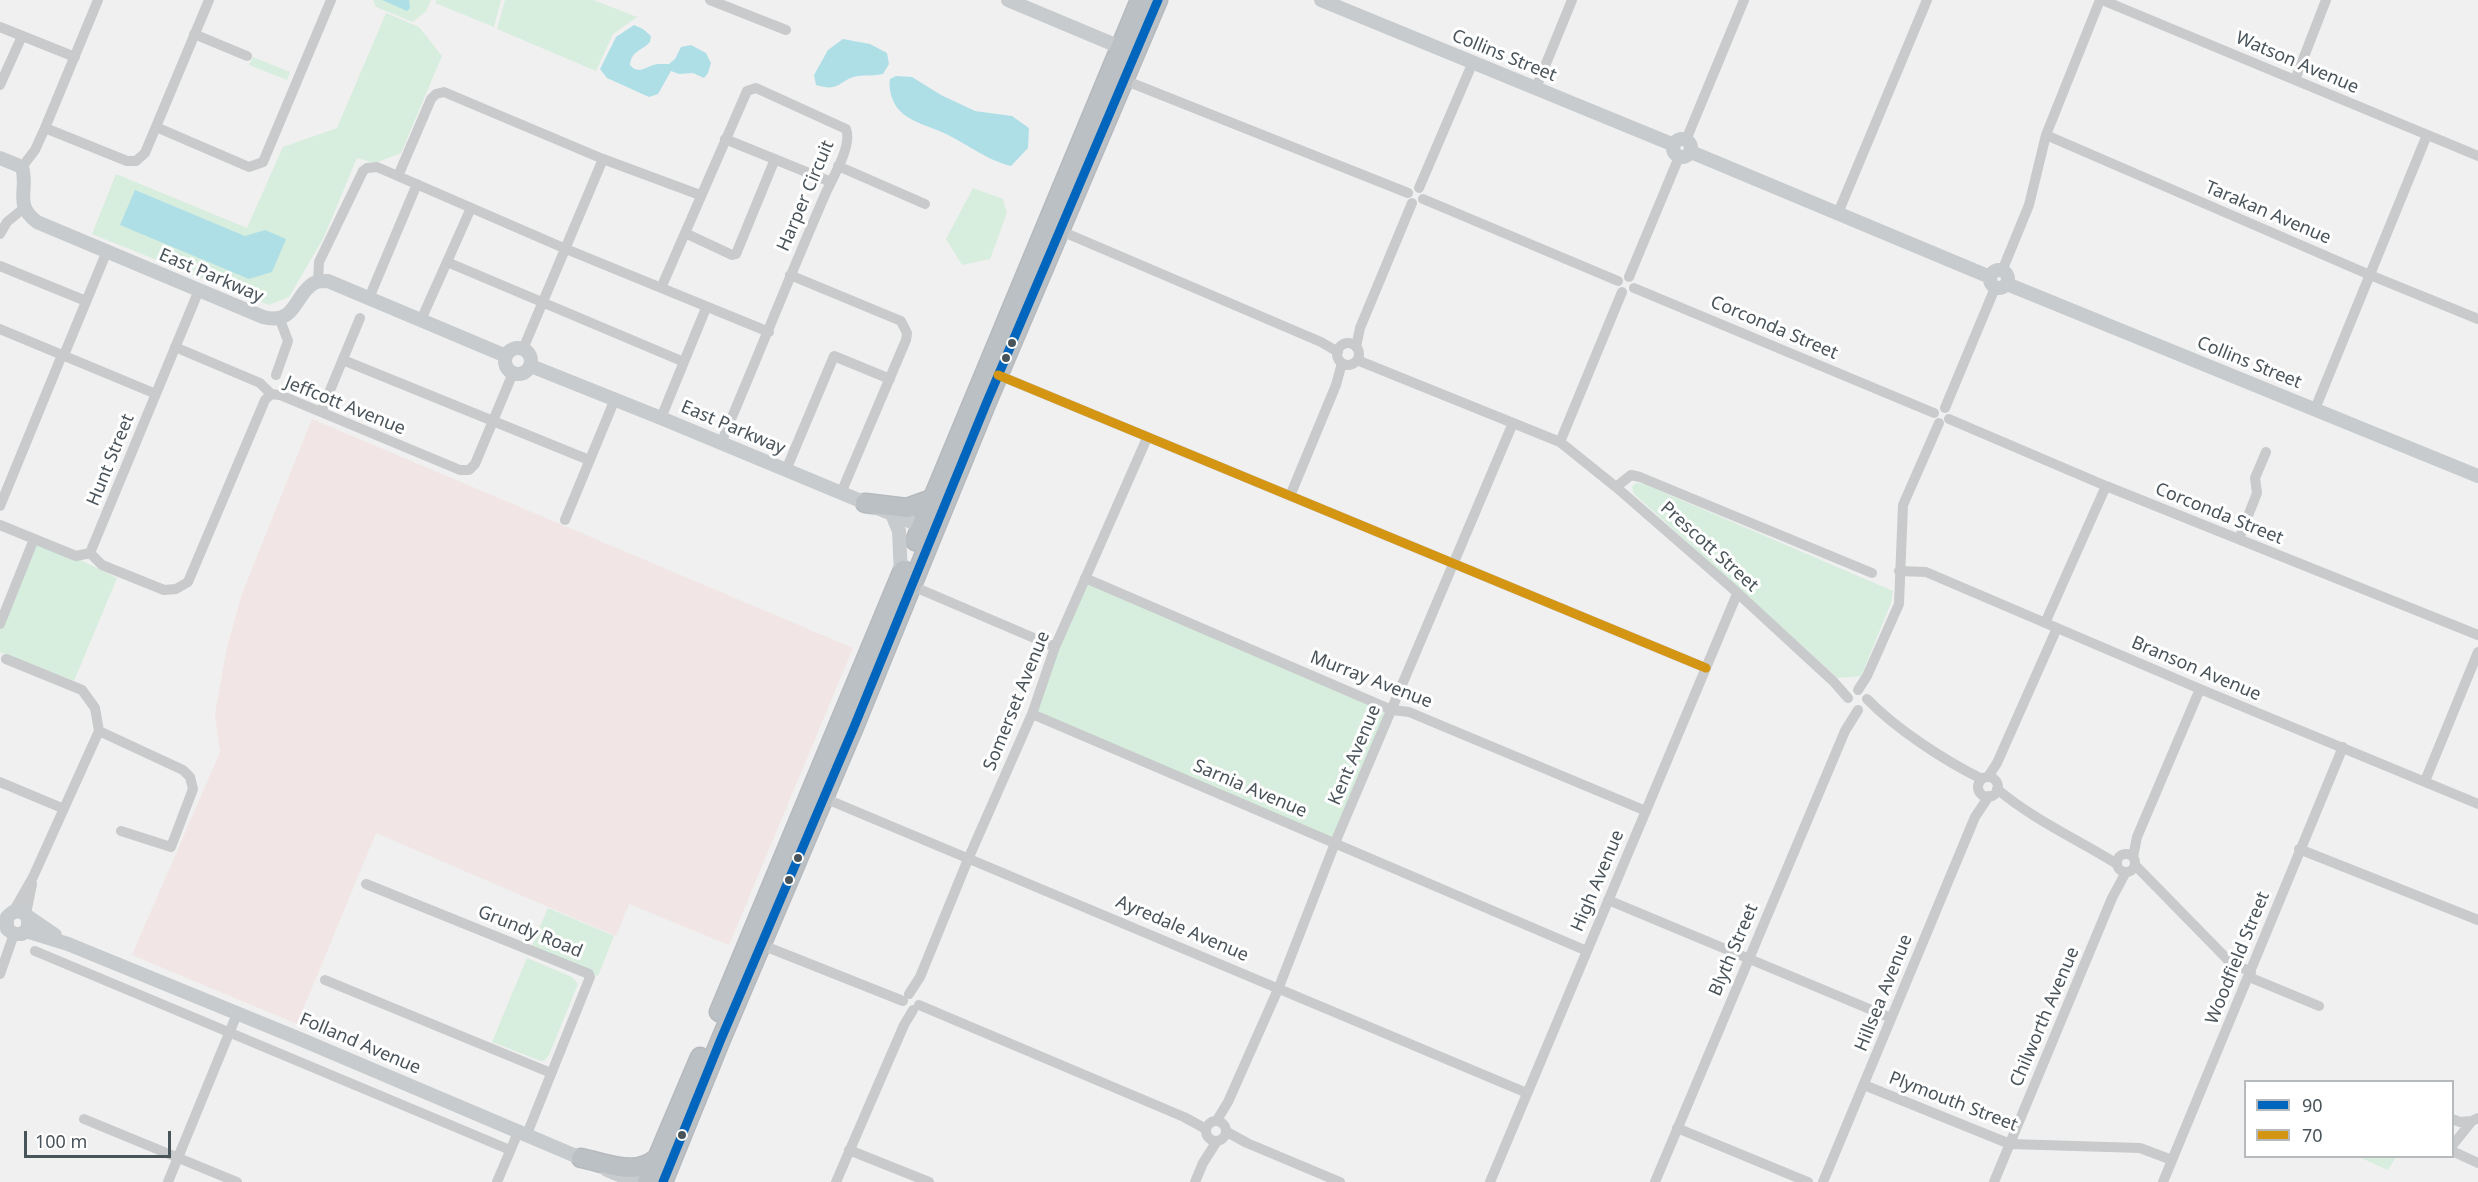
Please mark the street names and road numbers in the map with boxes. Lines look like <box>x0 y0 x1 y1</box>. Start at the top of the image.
street label: Collins Street <box>1449 25 1559 87</box>
street label: Watson Avenue <box>2232 27 2362 99</box>
street label: Harper Circuit <box>773 137 839 255</box>
street label: Tarakan Avenue <box>2202 177 2334 249</box>
street label: East Parkway <box>156 244 266 308</box>
street label: Corconda Street <box>1707 291 1841 365</box>
street label: Collins Street <box>2194 332 2304 394</box>
street label: Jeffcott Avenue <box>282 372 408 440</box>
street label: East Parkway <box>678 396 788 460</box>
street label: Hunt Street <box>83 411 139 509</box>
street label: Corconda Street <box>2152 478 2286 550</box>
street label: Prescott Street <box>1656 497 1762 597</box>
street label: Somerset Avenue <box>979 628 1055 774</box>
street label: Branson Avenue <box>2128 632 2264 706</box>
street label: Murray Avenue <box>1307 647 1435 713</box>
street label: Kent Avenue <box>1324 702 1386 808</box>
street label: Sarnia Avenue <box>1190 755 1310 823</box>
street label: High Avenue <box>1567 827 1629 935</box>
street label: Woodfield Street <box>2202 889 2274 1027</box>
street label: Ayredale Avenue <box>1113 891 1251 967</box>
street label: Grundy Road <box>475 901 585 963</box>
street label: Blyth Street <box>1705 901 1763 999</box>
street label: Hillsea Avenue <box>1851 931 1917 1055</box>
street label: Chilworth Avenue <box>2006 944 2084 1090</box>
street label: Folland Avenue <box>296 1009 424 1079</box>
street label: Plymouth Street <box>1886 1068 2020 1136</box>

